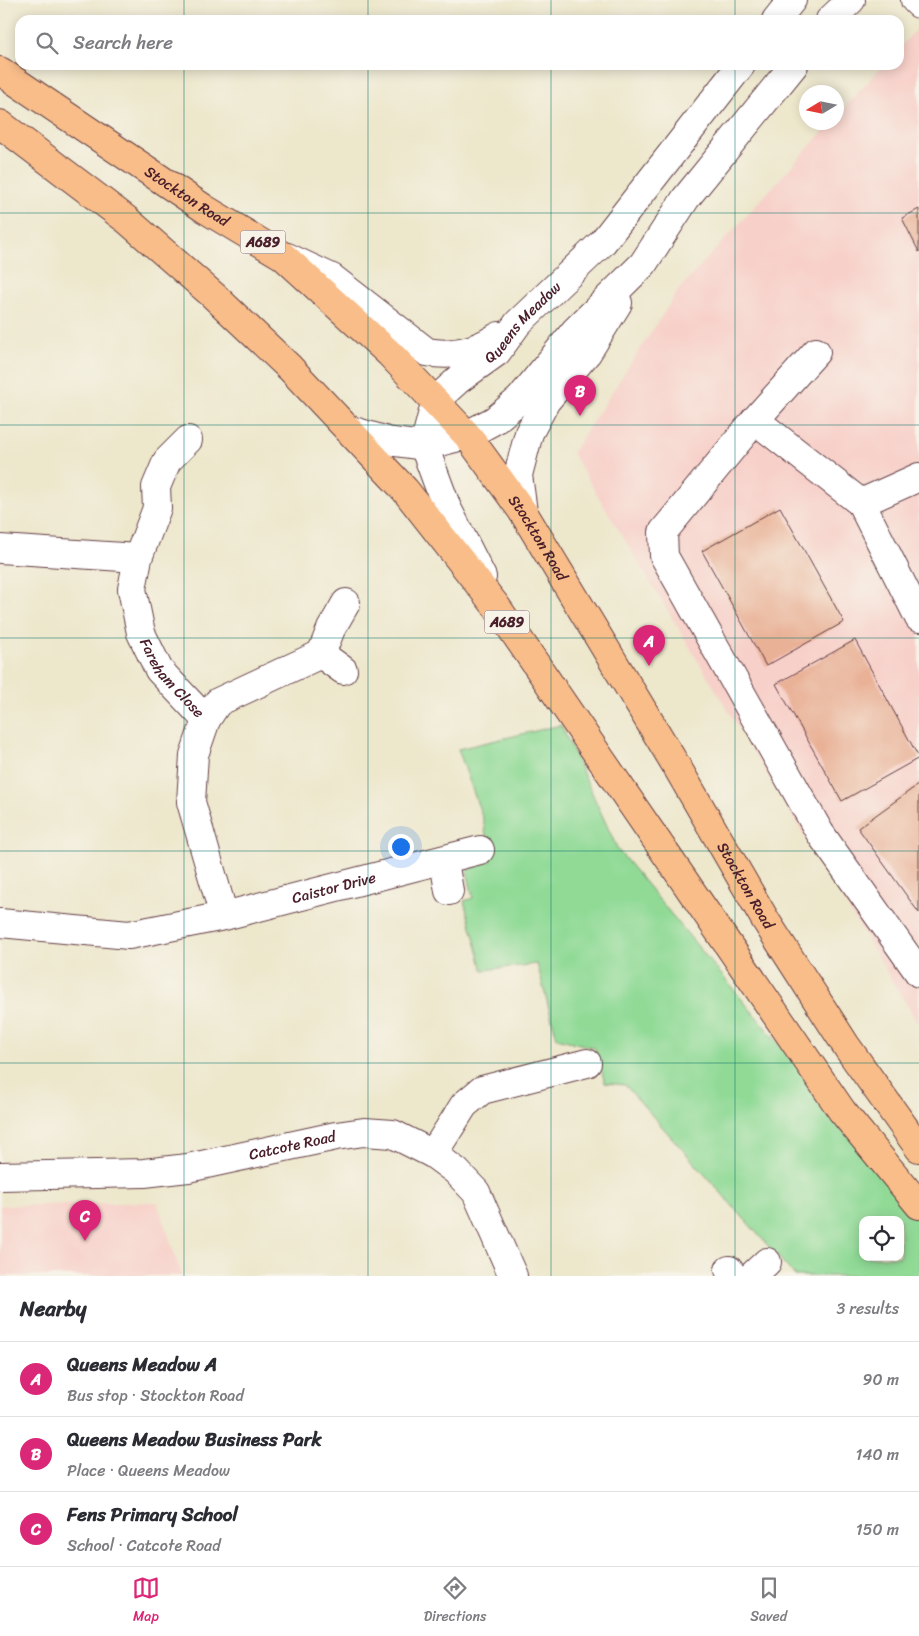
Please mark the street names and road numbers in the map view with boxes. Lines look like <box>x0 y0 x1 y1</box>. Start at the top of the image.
street label: Stockton Road <box>139 159 235 234</box>
road number: A689 <box>240 230 286 253</box>
street label: Queens Meadow <box>479 275 568 370</box>
street label: Stockton Road <box>501 489 575 587</box>
road number: A689 <box>484 610 530 634</box>
street label: Fareham Close <box>132 634 211 724</box>
street label: Stockton Road <box>710 837 782 935</box>
street label: Caistor Drive <box>289 864 379 911</box>
street label: Catcote Road <box>247 1123 339 1167</box>

